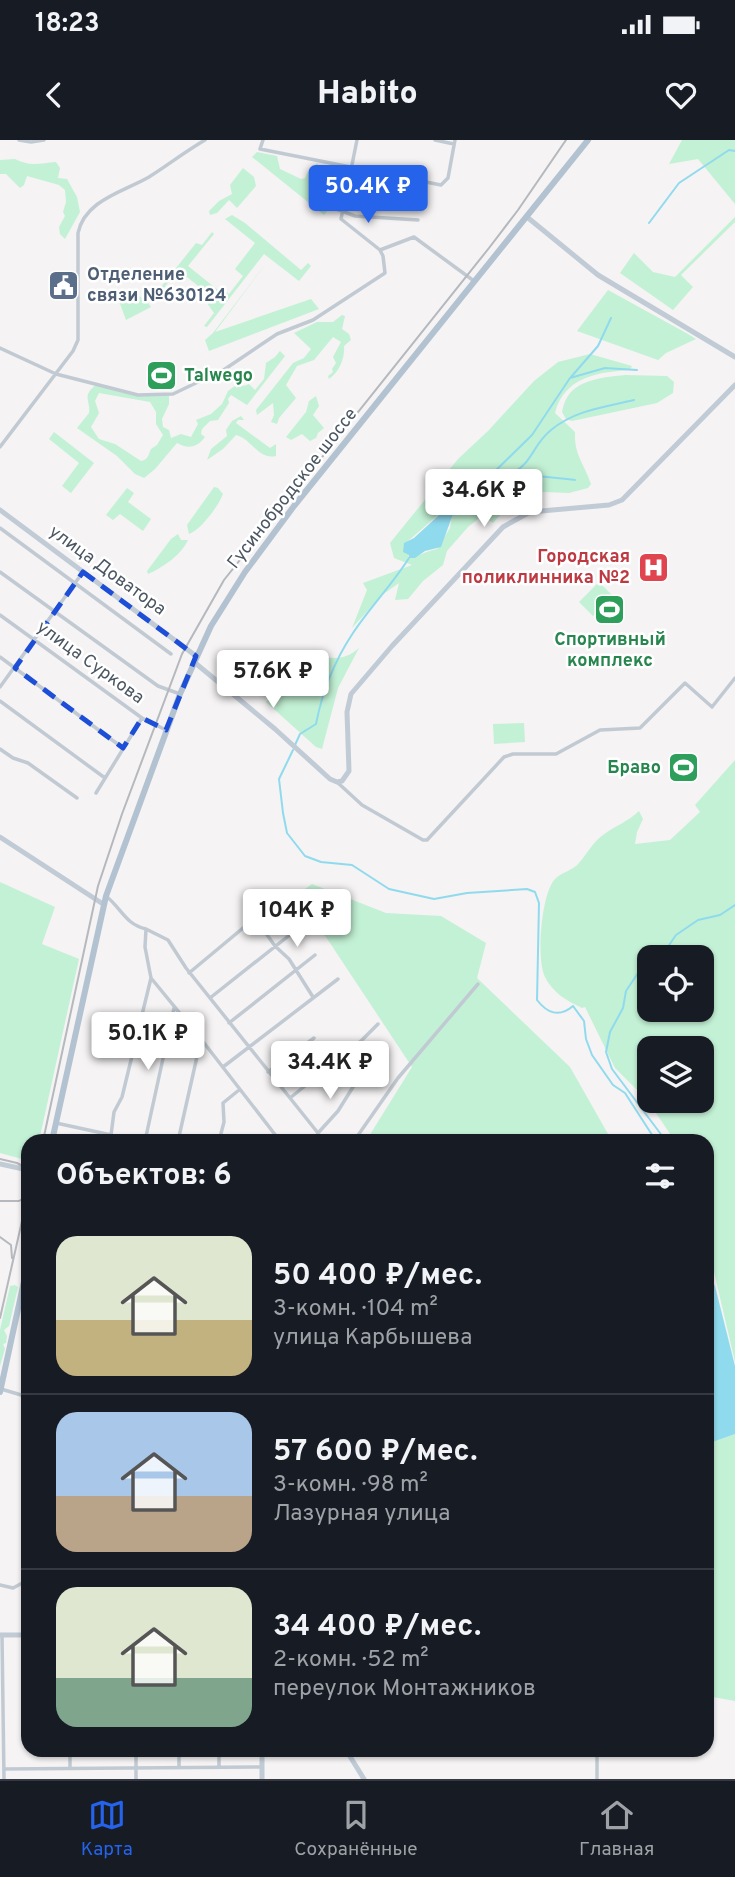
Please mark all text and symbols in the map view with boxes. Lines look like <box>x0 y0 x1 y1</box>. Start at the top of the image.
text: 18:23 <box>35 8 100 41</box>
text: Habito <box>317 75 418 115</box>
icon: back <box>35 76 73 114</box>
icon: heart <box>662 76 700 114</box>
pin: 50.4K ₽ <box>303 165 433 225</box>
text: 50.4K ₽ <box>325 173 411 202</box>
place label: Отделение связи №630124 <box>87 264 227 308</box>
public building icon: Отделение связи №630124 <box>47 268 81 302</box>
sports icon: Talwego <box>144 359 178 393</box>
place label: Talwego <box>184 365 253 388</box>
street label: Гусинобродское шоссе <box>223 404 363 574</box>
pin: 34.6K ₽ <box>419 470 549 529</box>
text: 34.6K ₽ <box>441 477 527 506</box>
street label: улица Доватора <box>44 521 170 621</box>
place label: Городская поликлинника №2 <box>462 546 630 590</box>
hospital icon: Городская поликлинника №2 <box>636 550 670 584</box>
sports icon: Спортивный комплекс <box>593 592 627 626</box>
street label: улица Суркова <box>32 616 148 710</box>
place label: Спортивный комплекс <box>554 629 666 673</box>
pin: 57.6K ₽ <box>208 650 338 710</box>
text: 57.6K ₽ <box>233 658 313 687</box>
sports icon: Браво <box>667 751 701 785</box>
place label: Браво <box>607 757 661 780</box>
pin: 104K ₽ <box>240 890 354 949</box>
text: 104K ₽ <box>259 897 335 926</box>
map controls <box>637 945 714 1113</box>
button: locate <box>637 945 714 1022</box>
pin: 50.1K ₽ <box>83 1012 213 1072</box>
text: 50.1K ₽ <box>107 1020 189 1049</box>
button: layers <box>637 1036 714 1113</box>
pin: 34.4K ₽ <box>265 1042 395 1101</box>
text: 34.4K ₽ <box>287 1049 373 1078</box>
icon: filters <box>641 1157 679 1195</box>
text: Объектов: 6 <box>56 1158 232 1195</box>
text: 50 400 ₽/мес. <box>273 1258 482 1295</box>
icon: home <box>112 1264 196 1348</box>
text: 3-комн. · 104 m² <box>273 1295 438 1324</box>
text: улица Карбышева <box>273 1324 472 1353</box>
text: 57 600 ₽/мес. <box>273 1434 478 1471</box>
icon: home <box>112 1440 196 1524</box>
text: 3-комн. · 98 m² <box>273 1471 428 1500</box>
text: Лазурная улица <box>273 1500 450 1529</box>
text: 34 400 ₽/мес. <box>273 1609 481 1646</box>
icon: home <box>112 1615 196 1699</box>
text: 2-комн. · 52 m² <box>273 1646 429 1675</box>
text: переулок Монтажников <box>273 1675 536 1704</box>
tab: Карта <box>81 1796 133 1862</box>
tab: Сохранённые <box>294 1796 417 1862</box>
tab: Главная <box>579 1796 654 1862</box>

